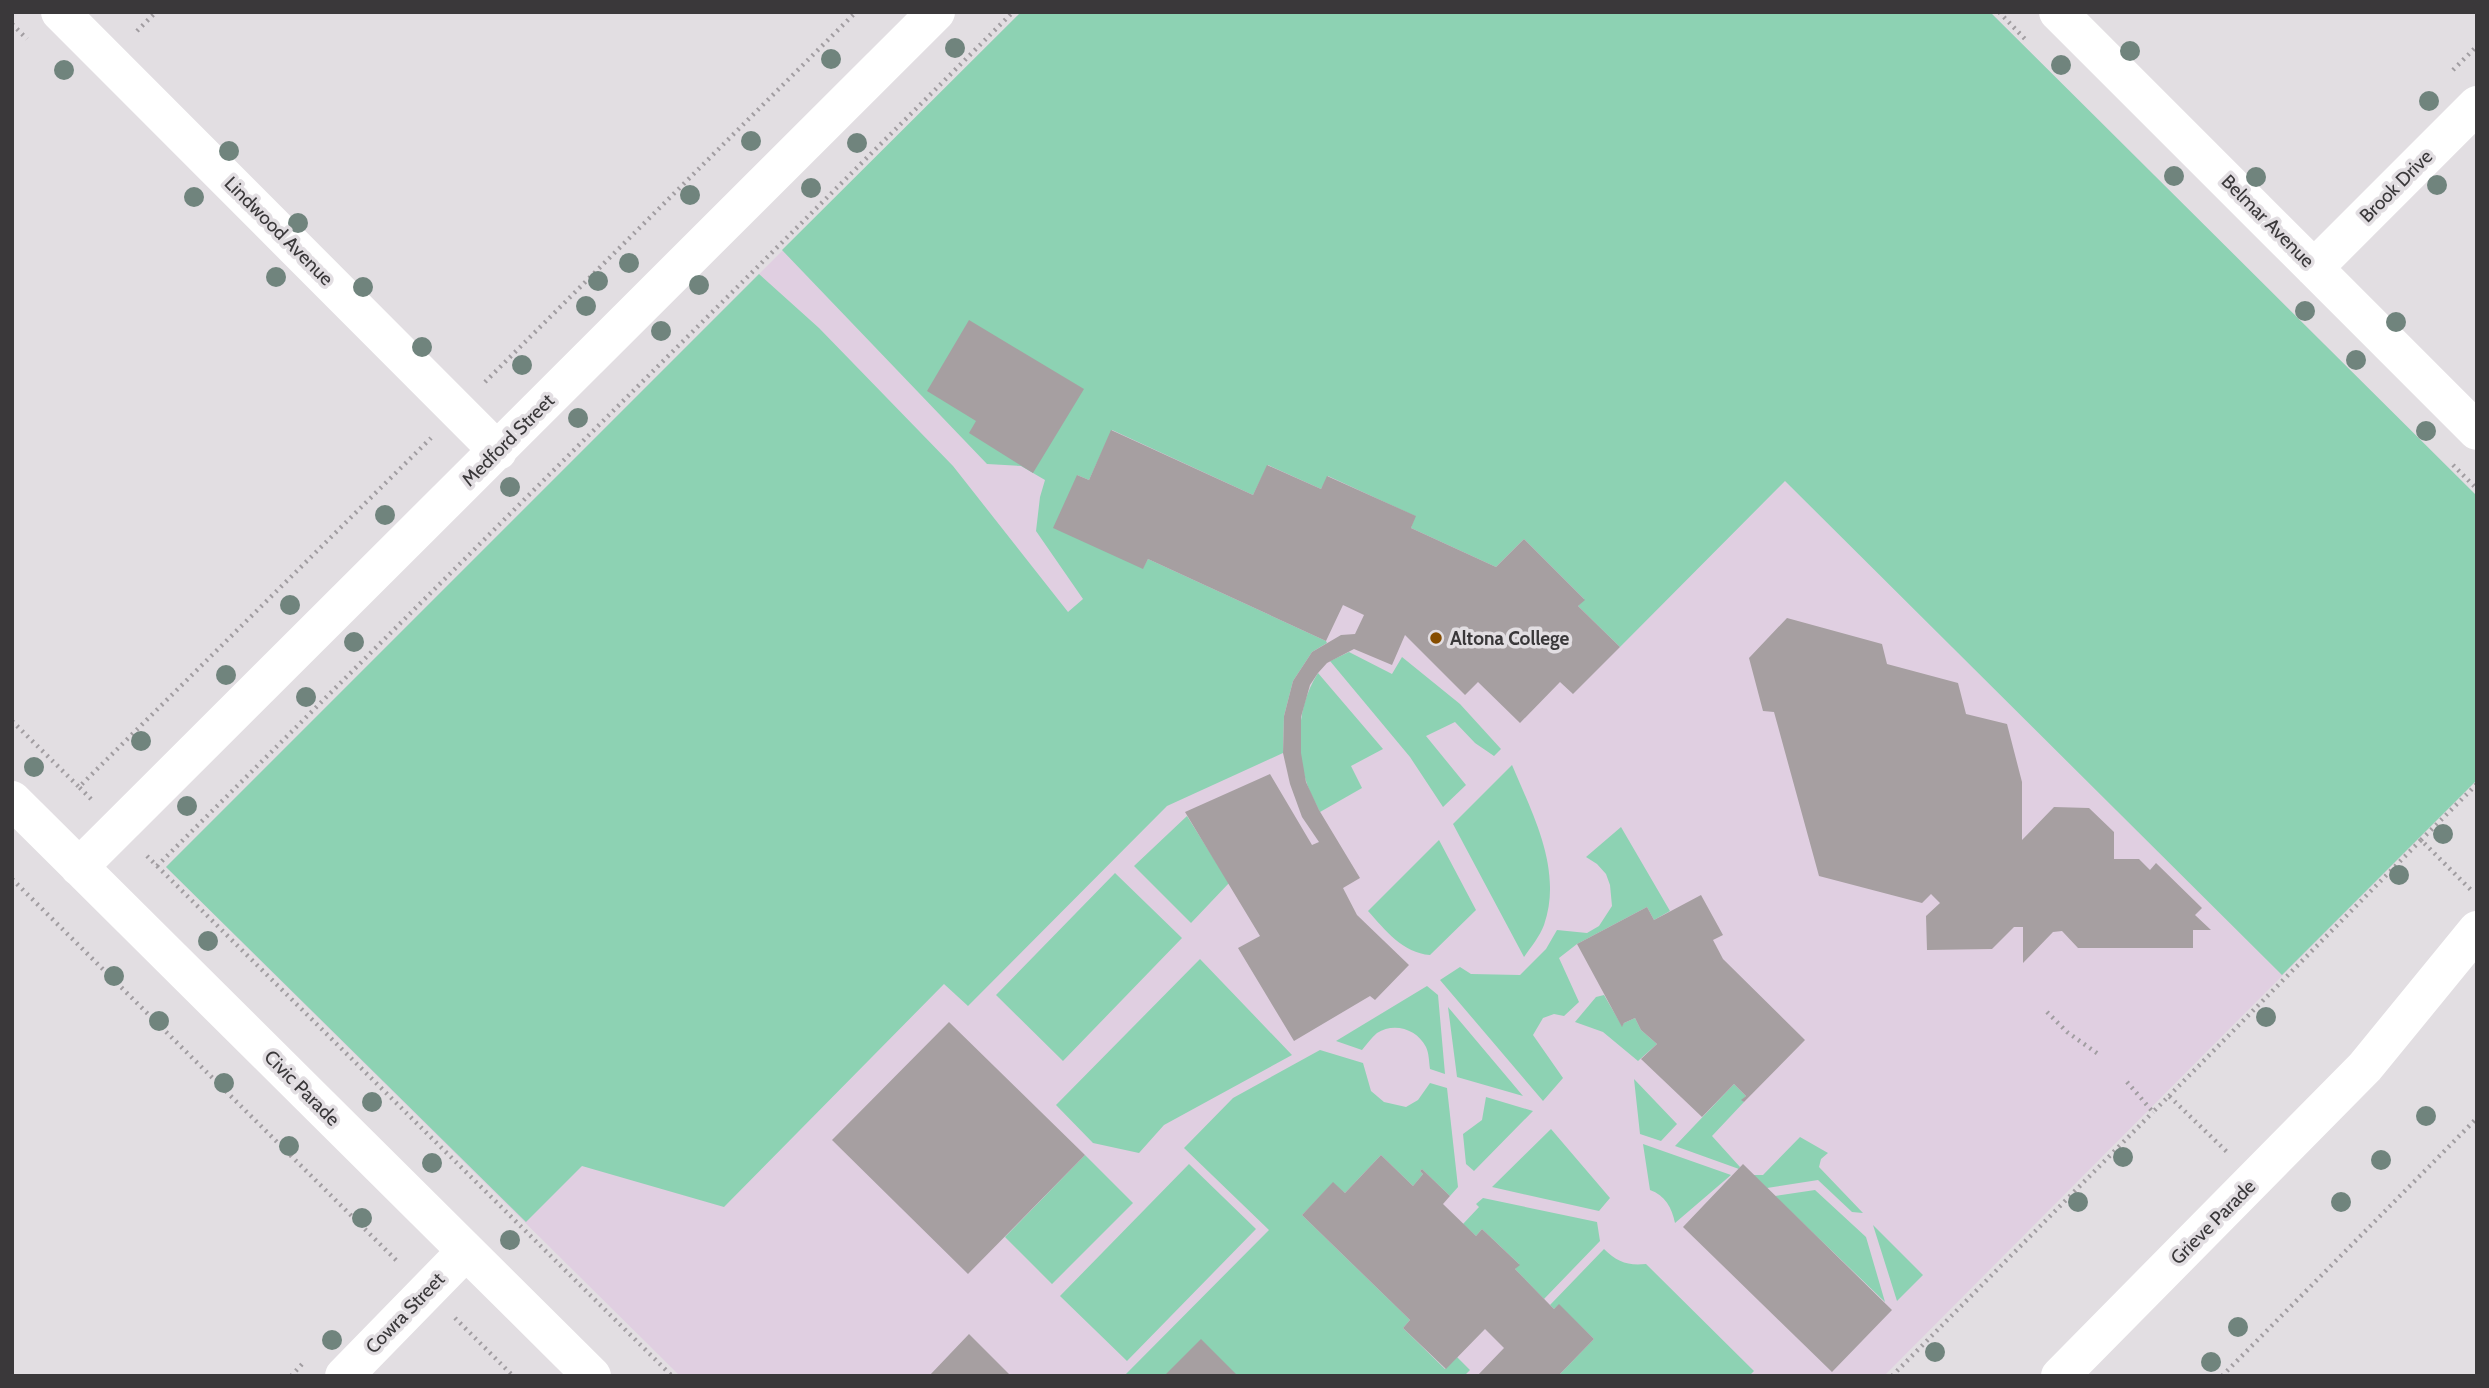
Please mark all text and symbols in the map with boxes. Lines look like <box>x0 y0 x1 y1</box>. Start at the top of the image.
street label: Brook Drive <box>2355 145 2437 227</box>
street label: Belmar Avenue <box>2217 170 2319 272</box>
street label: Lindwood Avenue <box>220 172 338 290</box>
street label: Medford Street <box>457 389 559 491</box>
place label: Altona College <box>1450 627 1570 650</box>
marker: Altona College <box>1428 630 1444 646</box>
street label: Civic Parade <box>259 1045 345 1131</box>
street label: Grieve Parade <box>2166 1175 2260 1269</box>
street label: Cowra Street <box>361 1267 450 1358</box>

